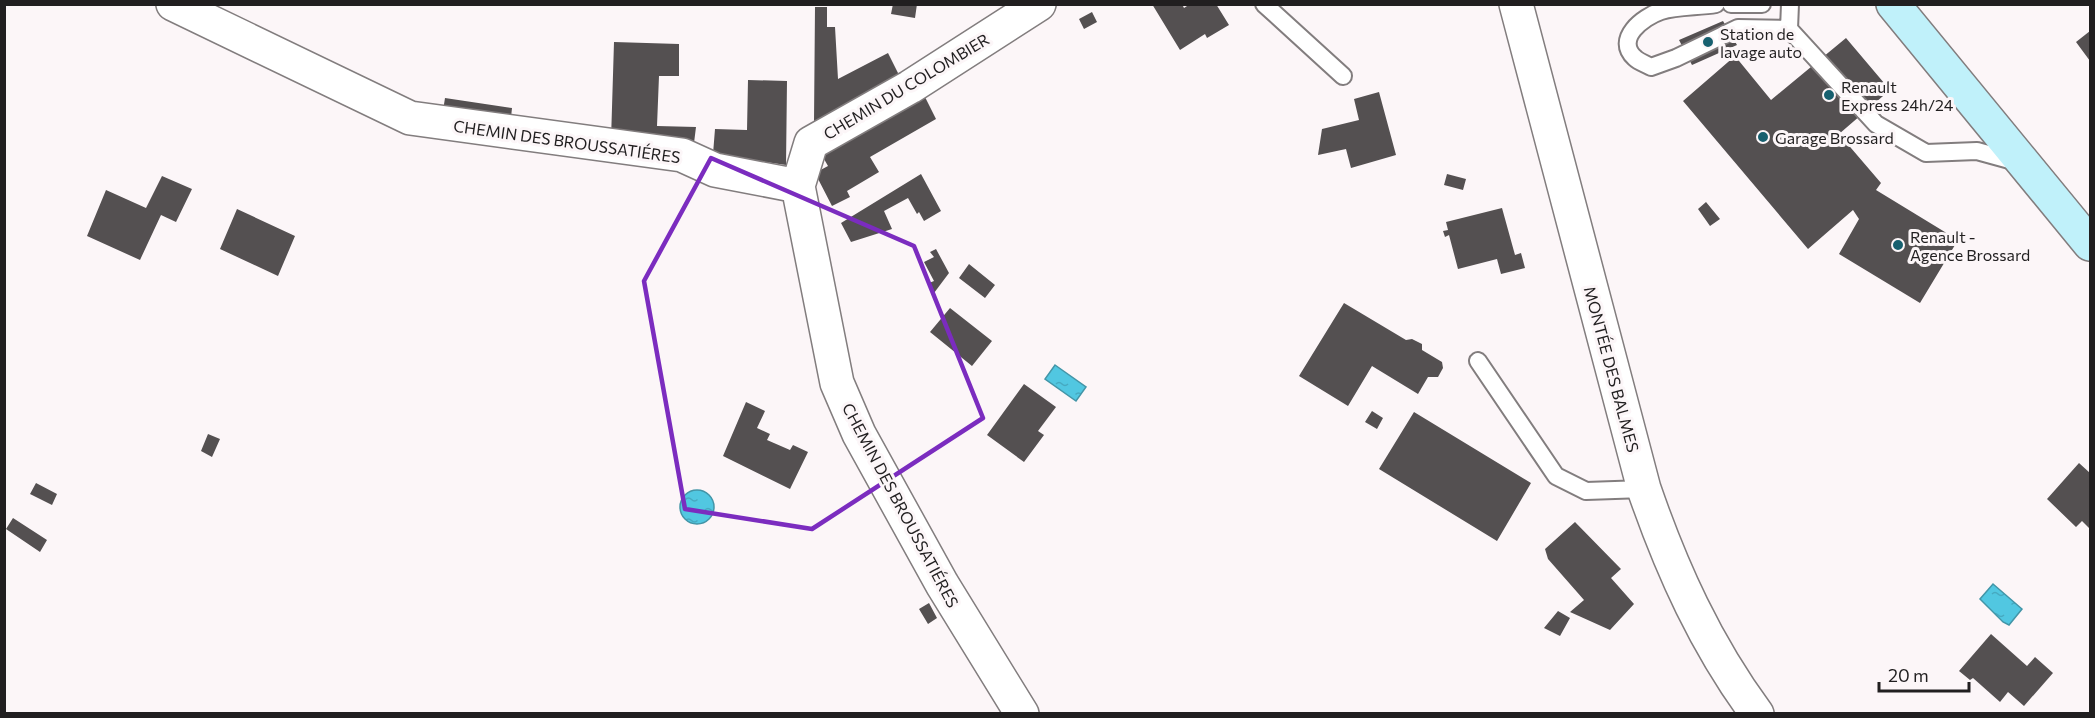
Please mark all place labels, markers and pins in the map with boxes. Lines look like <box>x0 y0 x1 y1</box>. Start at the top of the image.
place label: Station de lavage auto <box>1720 24 1802 61</box>
marker: Station de lavage auto <box>1701 35 1715 49</box>
place label: Renault Express 24h/24 <box>1841 77 1954 114</box>
marker: Renault Express 24h/24 <box>1822 88 1836 102</box>
place label: Garage Brossard <box>1775 128 1894 147</box>
marker: Garage Brossard <box>1756 130 1770 144</box>
place label: Renault - Agence Brossard <box>1910 227 2030 264</box>
marker: Renault - Agence Brossard <box>1891 238 1905 252</box>

